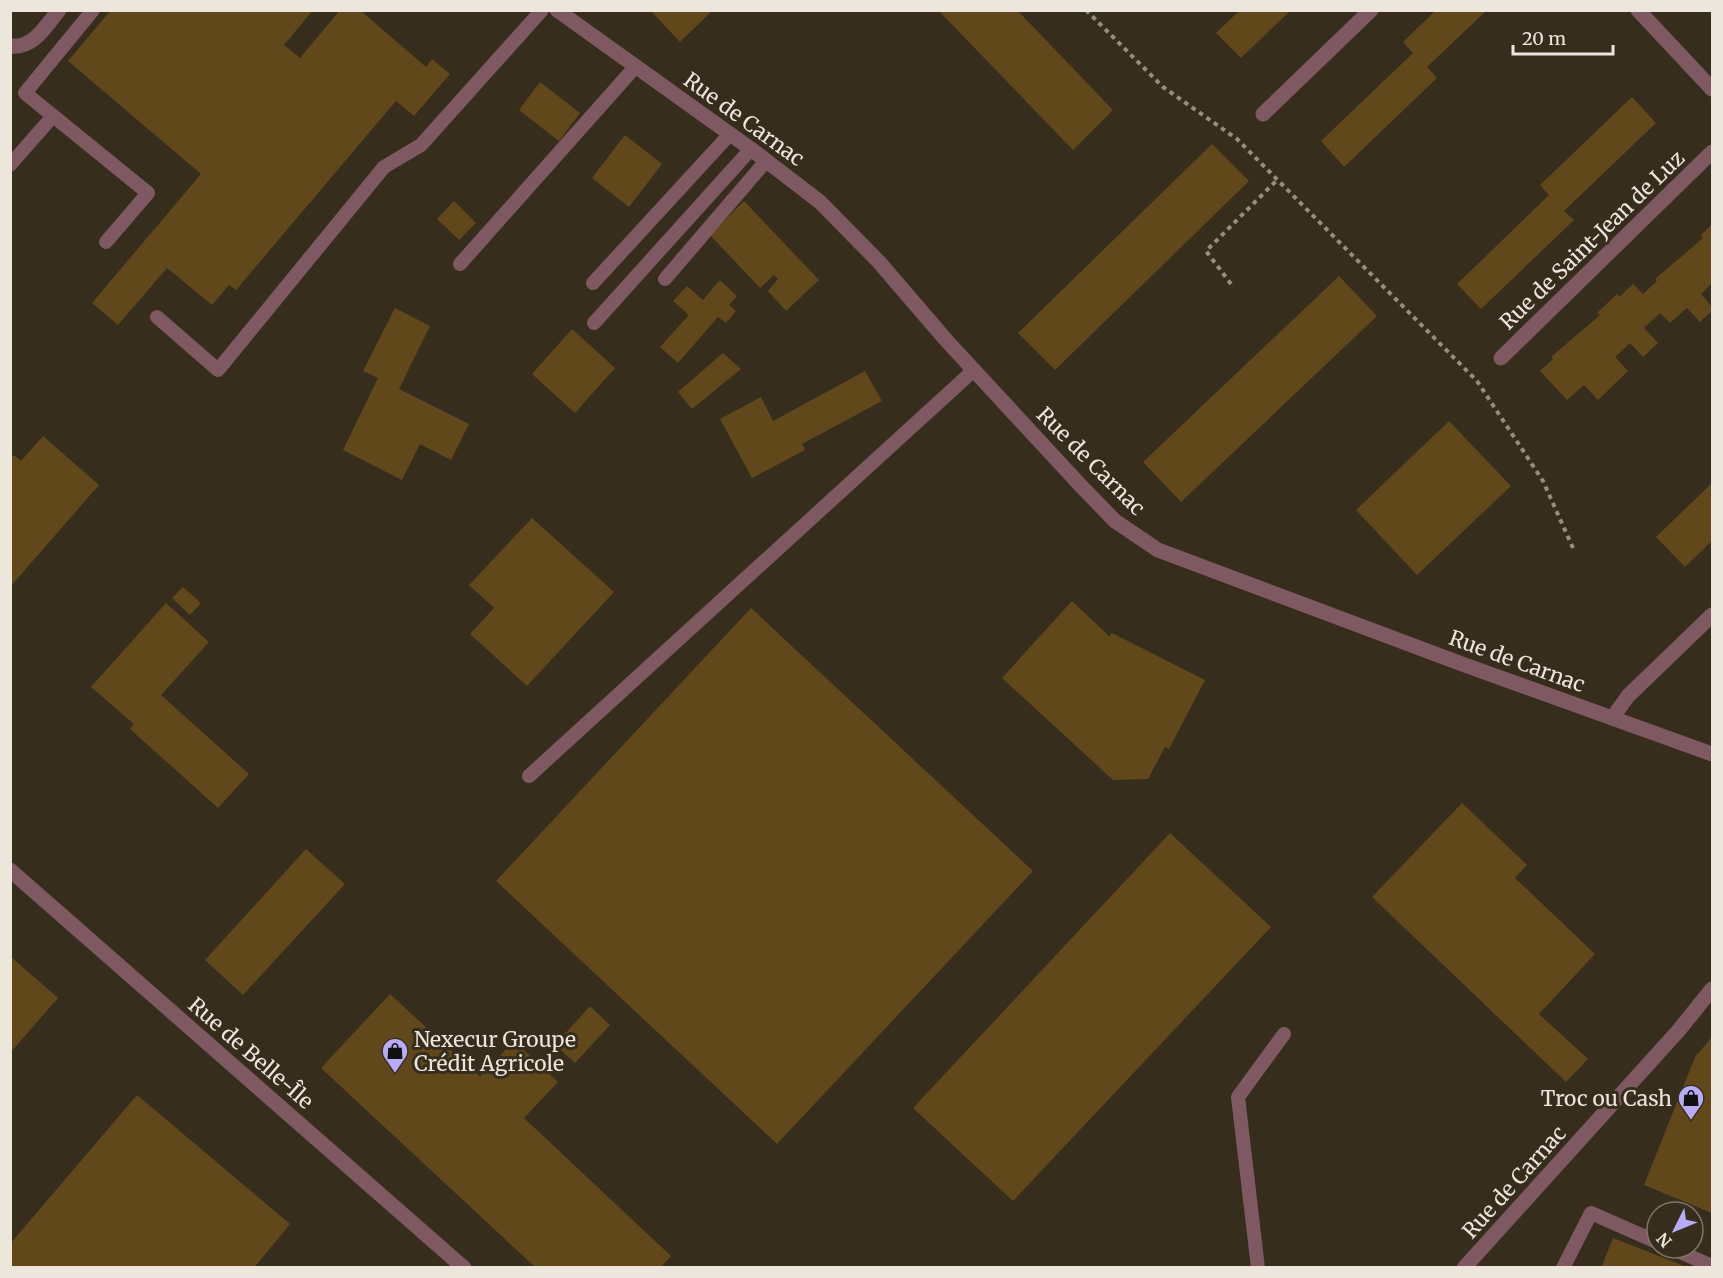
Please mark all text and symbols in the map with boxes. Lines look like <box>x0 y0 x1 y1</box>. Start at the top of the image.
scale bar <box>1513 18 1614 56</box>
text: 20 m <box>1522 27 1566 50</box>
street label: Rue de Carnac <box>678 66 810 172</box>
street label: Rue de Saint-Jean de Luz <box>1494 145 1690 335</box>
street label: Rue de Carnac <box>1031 401 1151 521</box>
street label: Rue de Carnac <box>1445 624 1589 698</box>
street label: Rue de Belle-Île <box>183 991 319 1115</box>
place label: Nexecur Groupe Crédit Agricole <box>414 1026 576 1077</box>
shop icon: Nexecur Groupe Crédit Agricole <box>380 1036 410 1074</box>
shop icon: Troc ou Cash <box>1676 1083 1706 1121</box>
place label: Troc ou Cash <box>1541 1085 1672 1112</box>
street label: Rue de Carnac <box>1456 1120 1572 1244</box>
north arrow <box>1645 1200 1705 1260</box>
text: N <box>1652 1229 1676 1252</box>

